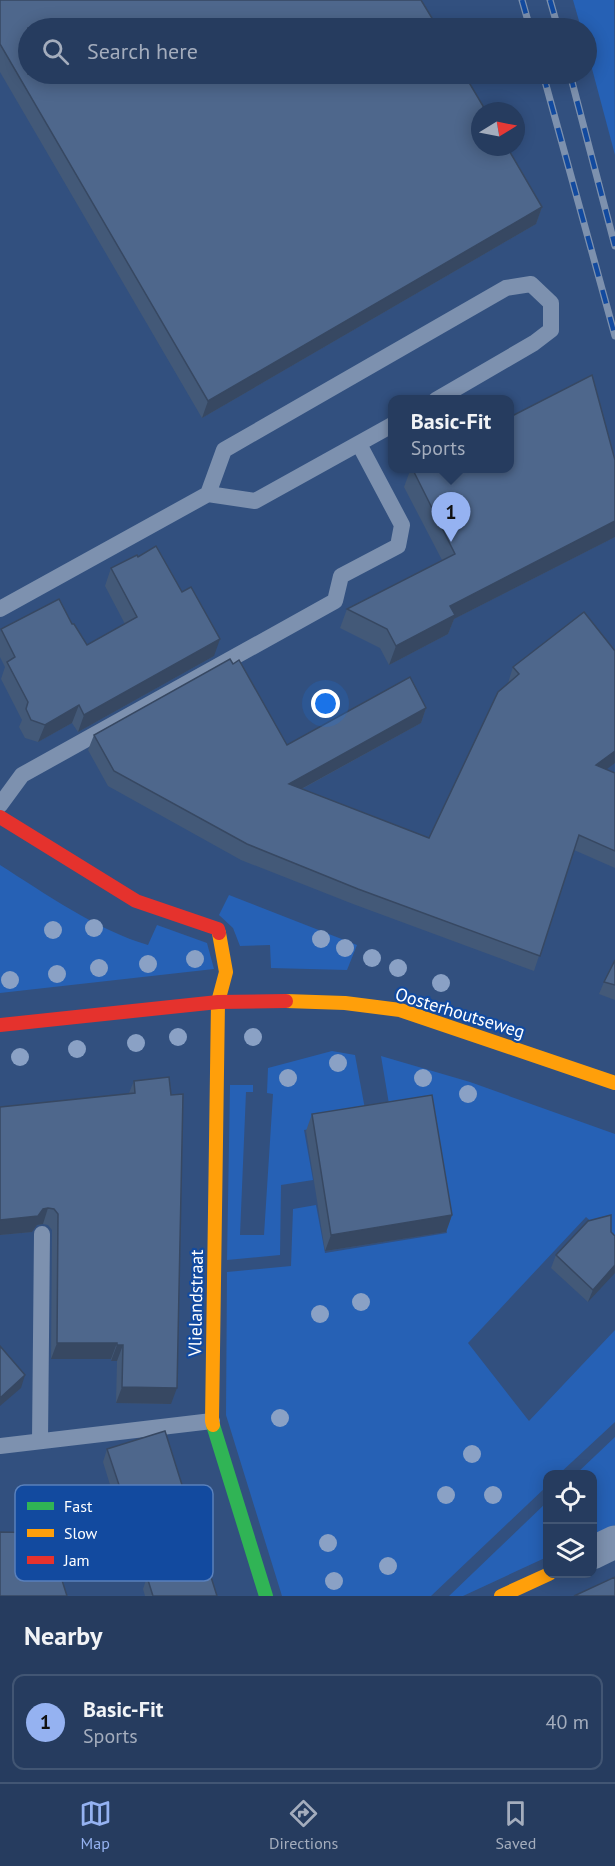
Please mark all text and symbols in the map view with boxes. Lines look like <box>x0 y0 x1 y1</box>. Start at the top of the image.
search box <box>18 18 597 84</box>
icon: search <box>39 35 72 68</box>
text: Search here <box>87 37 198 65</box>
north arrow <box>471 102 525 156</box>
popup <box>388 395 514 473</box>
text: Basic-Fit <box>411 407 491 435</box>
text: Sports <box>411 435 466 461</box>
pin: 1 <box>432 492 470 542</box>
your location <box>311 689 340 718</box>
street label: Oosterhoutseweg <box>393 982 528 1043</box>
street label: Vlielandstraat <box>183 1249 208 1358</box>
map controls <box>543 1470 597 1578</box>
button: locate <box>543 1470 597 1524</box>
legend <box>15 1485 213 1581</box>
text: Fast <box>64 1496 93 1516</box>
text: Slow <box>64 1523 98 1543</box>
button: layers <box>543 1524 597 1578</box>
text: Jam <box>63 1550 90 1570</box>
text: Nearby <box>24 1619 102 1652</box>
text: Basic-Fit <box>83 1695 164 1723</box>
text: 1 <box>40 1709 51 1735</box>
text: 40 m <box>546 1709 589 1735</box>
text: Sports <box>83 1723 138 1749</box>
tab: Map <box>79 1797 112 1853</box>
tab: Directions <box>269 1797 338 1853</box>
tab: Saved <box>496 1797 536 1853</box>

